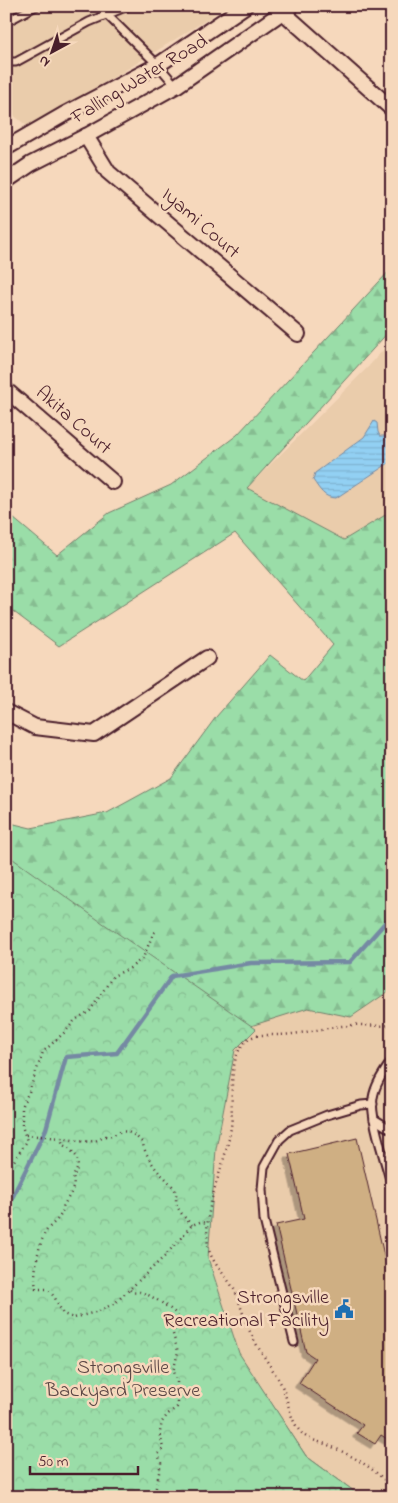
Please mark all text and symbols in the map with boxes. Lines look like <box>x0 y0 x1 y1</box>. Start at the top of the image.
north arrow <box>28 28 78 78</box>
street label: Falling Water Road <box>65 28 214 134</box>
text: N <box>34 50 55 72</box>
street label: Iyami Court <box>154 181 246 267</box>
street label: Akita Court <box>28 380 118 463</box>
place label: Strongsville Recreational Facility <box>163 1284 329 1336</box>
public building icon: Strongsville Recreational Facility <box>333 1298 355 1320</box>
park label: Strongsville Backyard Preserve <box>45 1354 200 1406</box>
scale bar <box>30 1443 138 1475</box>
text: 50 m <box>38 1451 69 1473</box>

